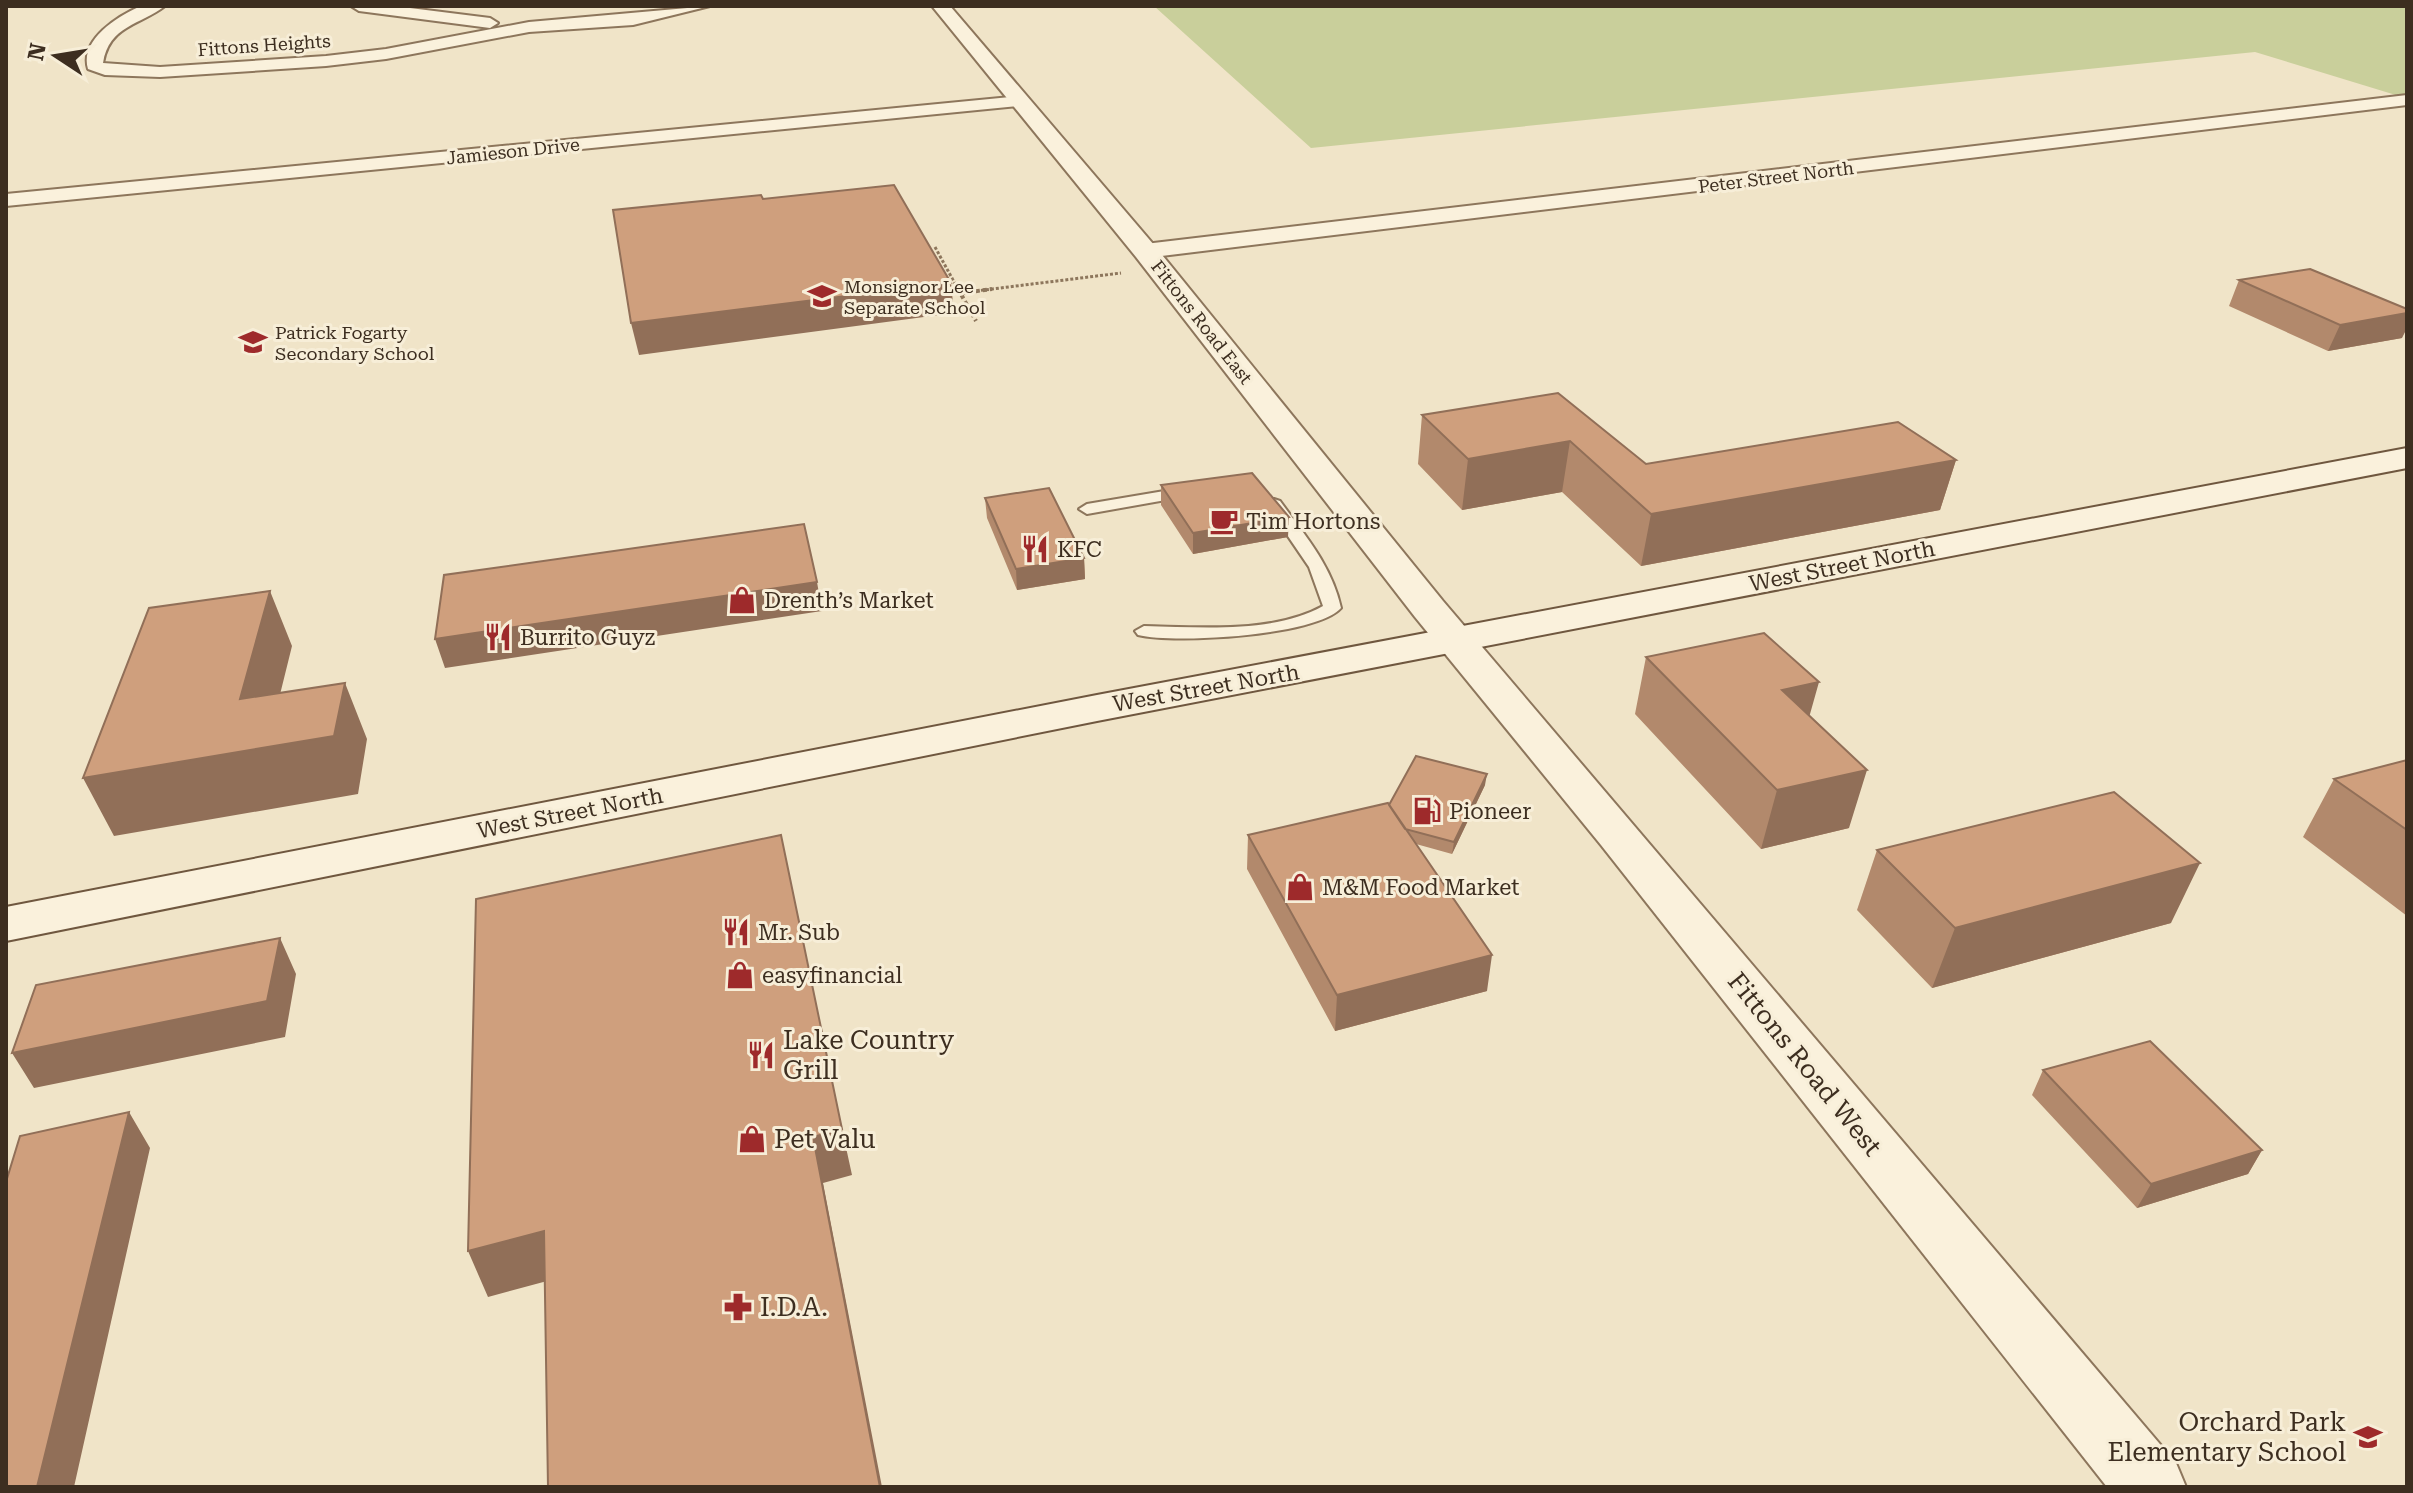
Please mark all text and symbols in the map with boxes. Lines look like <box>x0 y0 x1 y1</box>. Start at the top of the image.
north arrow <box>16 16 96 96</box>
street label: Fittons Heights <box>197 30 331 60</box>
text: N <box>23 41 51 63</box>
street label: Jamieson Drive <box>445 134 581 168</box>
street label: Peter Street North <box>1697 157 1856 197</box>
street label: Fittons Road East <box>1147 256 1257 388</box>
place label: Monsignor Lee Separate School <box>844 276 986 318</box>
school or university icon: Monsignor Lee Separate School <box>807 281 837 311</box>
place label: Patrick Fogarty Secondary School <box>275 322 435 364</box>
school or university icon: Patrick Fogarty Secondary School <box>238 327 268 357</box>
cafe icon: Tim Hortons <box>1209 506 1239 536</box>
place label: Tim Hortons <box>1246 509 1381 534</box>
restaurant icon: KFC <box>1020 534 1050 564</box>
street label: West Street North <box>1747 536 1937 596</box>
place label: KFC <box>1057 537 1102 562</box>
shop icon: Drenth’s Market <box>727 585 757 615</box>
place label: Drenth’s Market <box>764 588 934 613</box>
restaurant icon: Burrito Guyz <box>483 622 513 652</box>
place label: Burrito Guyz <box>520 625 655 650</box>
street label: West Street North <box>1111 659 1301 717</box>
street label: West Street North <box>475 783 665 843</box>
fuel station icon: Pioneer <box>1412 796 1442 826</box>
place label: Pioneer <box>1449 799 1531 824</box>
shop icon: M&M Food Market <box>1285 872 1315 902</box>
place label: M&M Food Market <box>1322 875 1519 900</box>
restaurant icon: Mr. Sub <box>721 917 751 947</box>
place label: Mr. Sub <box>758 920 840 945</box>
shop icon: easyfinancial <box>725 960 755 990</box>
place label: easyfinancial <box>762 963 903 988</box>
street label: Fittons Road West <box>1722 966 1888 1162</box>
place label: Lake Country Grill <box>783 1025 955 1085</box>
restaurant icon: Lake Country Grill <box>746 1040 776 1070</box>
shop icon: Pet Valu <box>737 1124 767 1154</box>
place label: Pet Valu <box>774 1124 876 1154</box>
pharmacy icon: I.D.A. <box>723 1292 753 1322</box>
place label: I.D.A. <box>760 1292 828 1322</box>
place label: Orchard Park Elementary School <box>2108 1407 2346 1467</box>
school or university icon: Orchard Park Elementary School <box>2353 1422 2383 1452</box>

